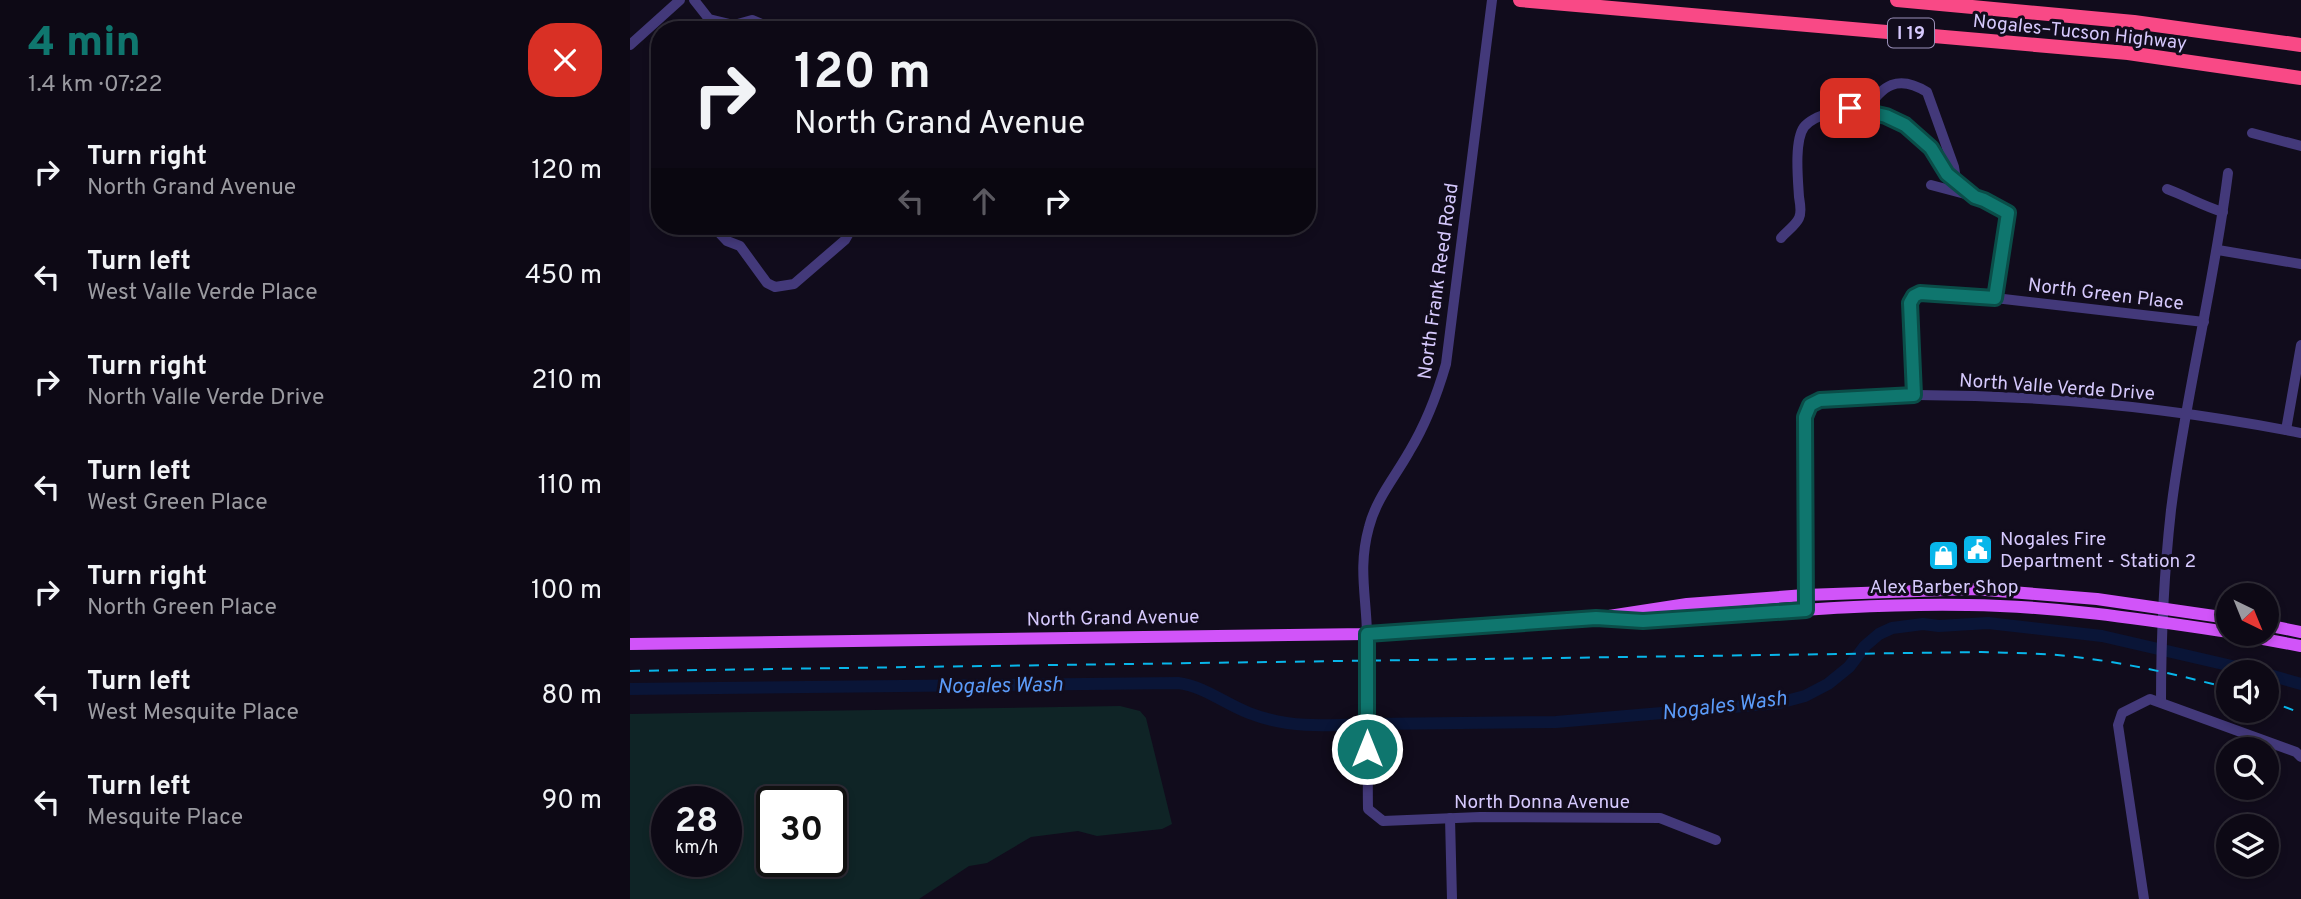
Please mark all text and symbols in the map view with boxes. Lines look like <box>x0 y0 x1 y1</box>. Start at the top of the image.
street label: Nogales–Tucson Highway <box>1972 10 2188 56</box>
text: 4 min <box>28 18 141 71</box>
road number: I 19 <box>1888 18 1934 48</box>
button: close <box>528 23 602 97</box>
text: 120 m <box>794 44 931 106</box>
icon: right <box>679 49 770 140</box>
text: 1.4 km · 07:22 <box>28 71 162 100</box>
pin <box>1820 78 1880 138</box>
icon: arrive <box>1831 89 1869 127</box>
text: North Grand Avenue <box>794 105 1085 145</box>
text: Turn right <box>87 141 207 174</box>
icon: right <box>28 153 66 191</box>
text: 120 m <box>532 155 602 188</box>
text: North Grand Avenue <box>87 174 296 203</box>
icon: left <box>892 182 930 220</box>
icon: ahead <box>965 182 1003 220</box>
icon: right <box>1038 182 1076 220</box>
street label: North Frank Reed Road <box>1413 182 1465 381</box>
text: Turn left <box>87 246 191 279</box>
icon: left <box>28 258 66 296</box>
text: 450 m <box>525 260 602 293</box>
street label: North Green Place <box>2026 274 2185 316</box>
text: West Valle Verde Place <box>87 279 318 308</box>
text: Turn right <box>87 351 207 384</box>
icon: right <box>28 363 66 401</box>
text: 210 m <box>532 365 602 398</box>
street label: North Valle Verde Drive <box>1958 369 2156 407</box>
text: North Valle Verde Drive <box>87 384 324 413</box>
text: Turn left <box>87 456 191 489</box>
icon: left <box>28 468 66 506</box>
text: 110 m <box>538 470 602 503</box>
text: West Green Place <box>87 489 268 518</box>
place label: Nogales Fire Department - Station 2 <box>2000 528 2196 574</box>
public building icon: Nogales Fire Department - Station 2 <box>1960 532 1994 566</box>
shop icon: Alex Barber Shop <box>1927 538 1961 572</box>
text: Turn right <box>87 561 207 594</box>
icon: right <box>28 573 66 611</box>
text: 100 m <box>531 575 602 608</box>
place label: Alex Barber Shop <box>1870 576 2018 600</box>
north arrow <box>2216 583 2278 646</box>
map controls <box>2216 583 2279 877</box>
text: North Green Place <box>87 594 277 623</box>
street label: North Grand Avenue <box>1026 605 1200 633</box>
button: sound <box>2216 660 2279 723</box>
text: Turn left <box>87 666 191 699</box>
water label: Nogales Wash <box>937 672 1064 701</box>
icon: left <box>28 678 66 716</box>
text: 80 m <box>542 680 602 713</box>
water label: Nogales Wash <box>1660 685 1789 728</box>
text: West Mesquite Place <box>87 699 299 728</box>
position arrow <box>1330 712 1404 786</box>
button: search <box>2216 737 2279 800</box>
text: Turn left <box>87 771 191 804</box>
icon: left <box>28 783 66 821</box>
text: 90 m <box>542 785 602 818</box>
speed limit sign: 30 <box>756 786 847 877</box>
street label: North Donna Avenue <box>1454 791 1630 815</box>
text: 28 <box>675 800 718 844</box>
text: Mesquite Place <box>87 804 243 833</box>
button: layers <box>2216 814 2279 877</box>
text: km/h <box>675 837 718 860</box>

